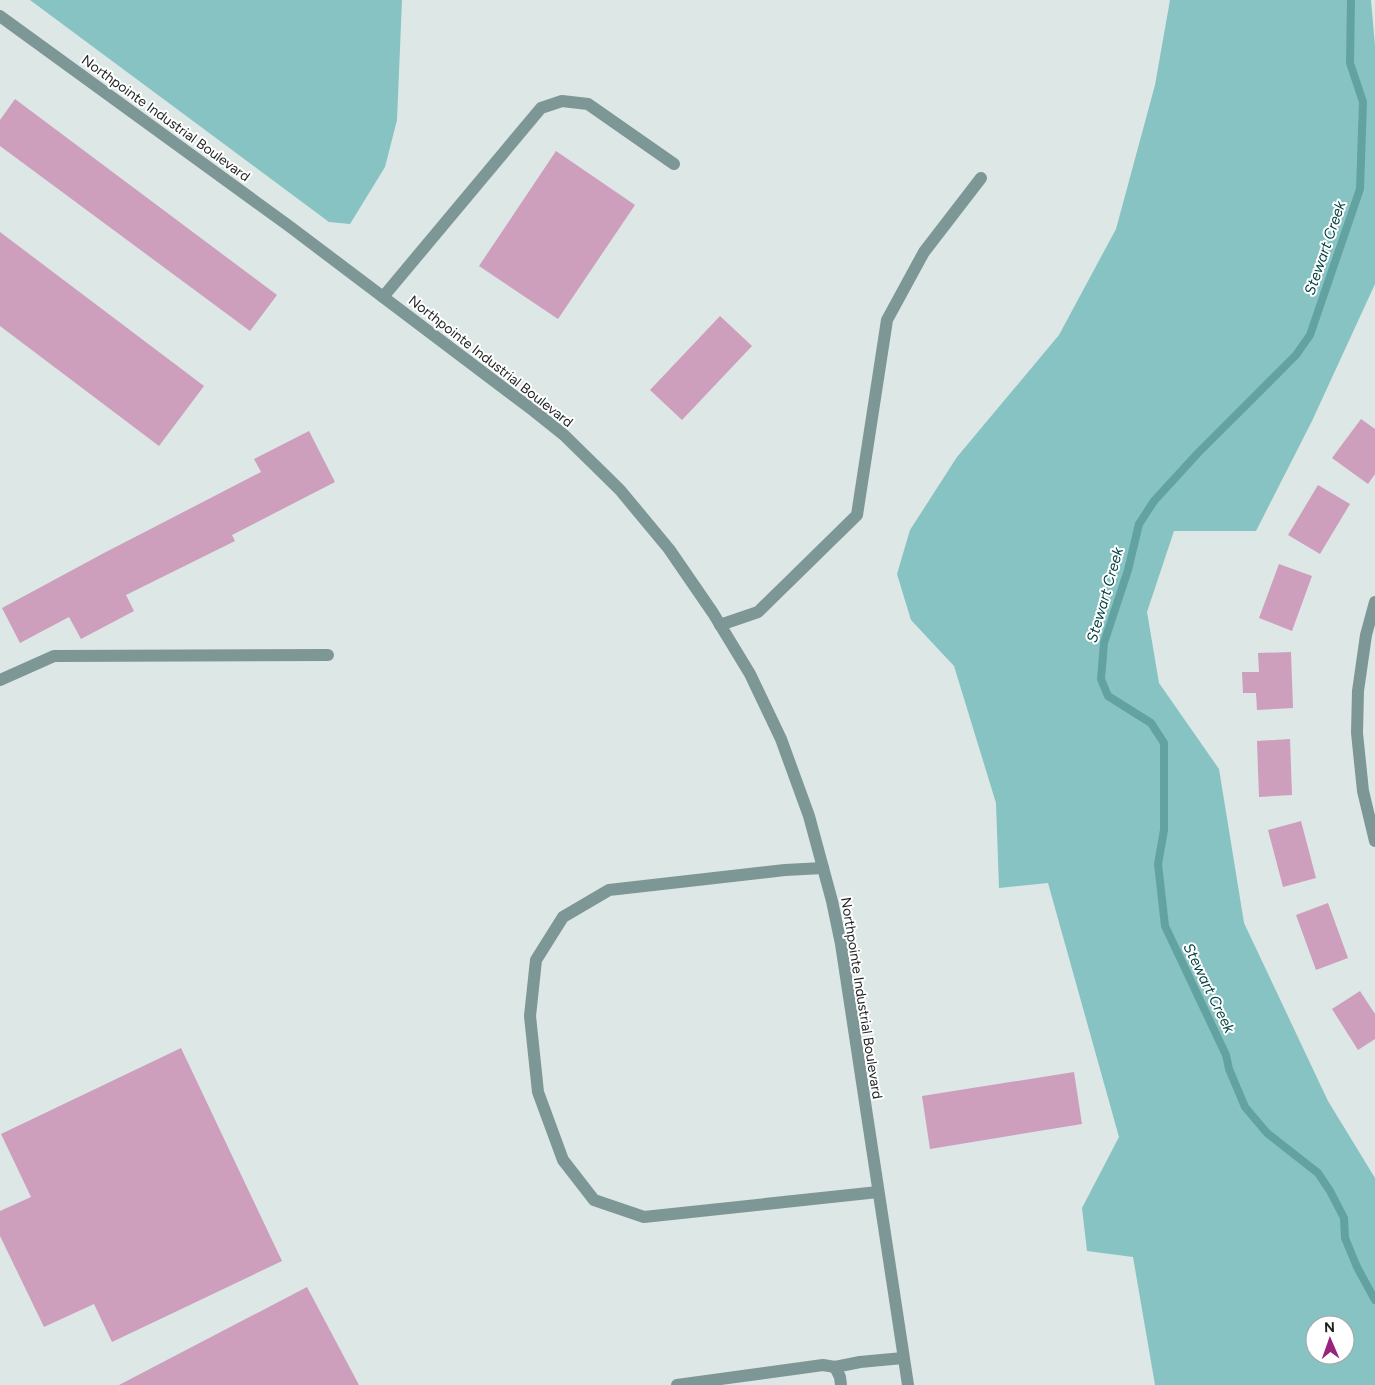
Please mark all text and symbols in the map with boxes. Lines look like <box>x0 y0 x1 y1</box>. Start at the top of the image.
street label: Northpointe Industrial Boulevard <box>78 52 253 185</box>
water label: Stewart Creek <box>1301 198 1350 297</box>
street label: Northpointe Industrial Boulevard <box>405 292 576 431</box>
water label: Stewart Creek <box>1083 545 1127 645</box>
street label: Northpointe Industrial Boulevard <box>837 896 886 1100</box>
water label: Stewart Creek <box>1179 940 1239 1037</box>
north arrow <box>1305 1315 1355 1365</box>
text: N <box>1324 1319 1335 1336</box>

